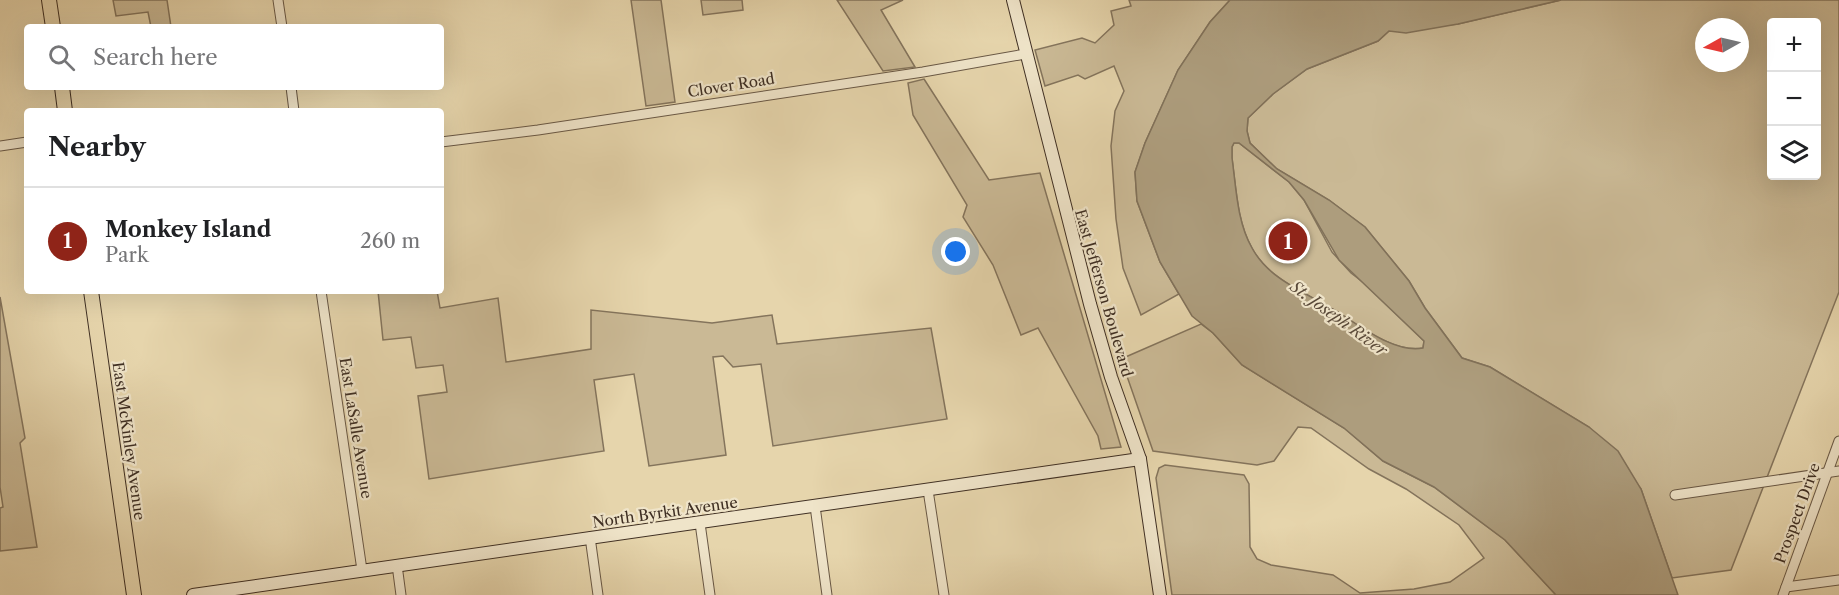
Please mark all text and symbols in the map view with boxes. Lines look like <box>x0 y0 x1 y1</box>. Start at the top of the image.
north arrow <box>1695 18 1749 72</box>
map controls <box>1767 18 1821 180</box>
button: + <box>1767 18 1821 72</box>
search box <box>24 24 444 90</box>
icon: search <box>45 41 78 74</box>
text: Search here <box>93 44 218 71</box>
street label: Clover Road <box>686 69 776 101</box>
button: − <box>1767 72 1821 126</box>
button: layers <box>1767 126 1821 180</box>
text: Nearby <box>48 131 146 163</box>
street label: East Jefferson Boulevard <box>1071 207 1137 379</box>
text: Monkey Island <box>105 216 271 243</box>
pin: 1 <box>1268 218 1308 264</box>
text: 1 <box>63 229 72 253</box>
text: 260 m <box>360 229 420 253</box>
your location <box>941 237 970 266</box>
text: Park <box>105 243 148 267</box>
water label: St. Joseph River <box>1286 276 1393 361</box>
street label: East LaSalle Avenue <box>335 356 377 500</box>
street label: East McKinley Avenue <box>108 361 150 521</box>
street label: Prospect Drive <box>1770 460 1824 566</box>
street label: North Byrkit Avenue <box>591 492 739 532</box>

